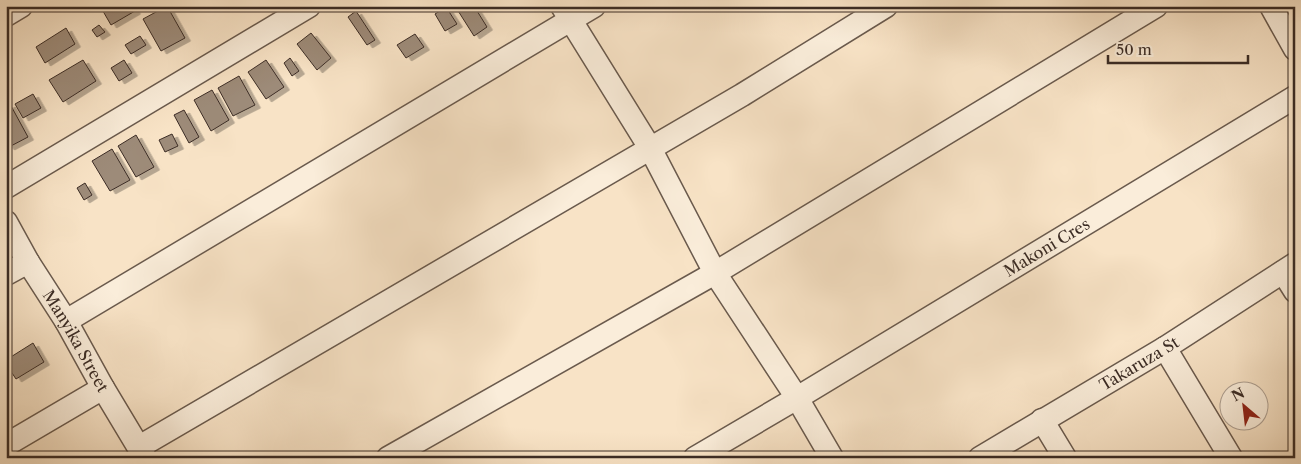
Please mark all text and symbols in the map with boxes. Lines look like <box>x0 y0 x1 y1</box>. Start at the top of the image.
scale bar <box>1108 32 1248 64</box>
text: 50 m <box>1116 40 1152 59</box>
street label: Makoni Cres <box>1000 213 1093 281</box>
street label: Manyika Street <box>39 286 113 396</box>
street label: Takaruza St <box>1096 332 1183 395</box>
north arrow <box>1218 382 1268 432</box>
text: N <box>1228 384 1247 405</box>

